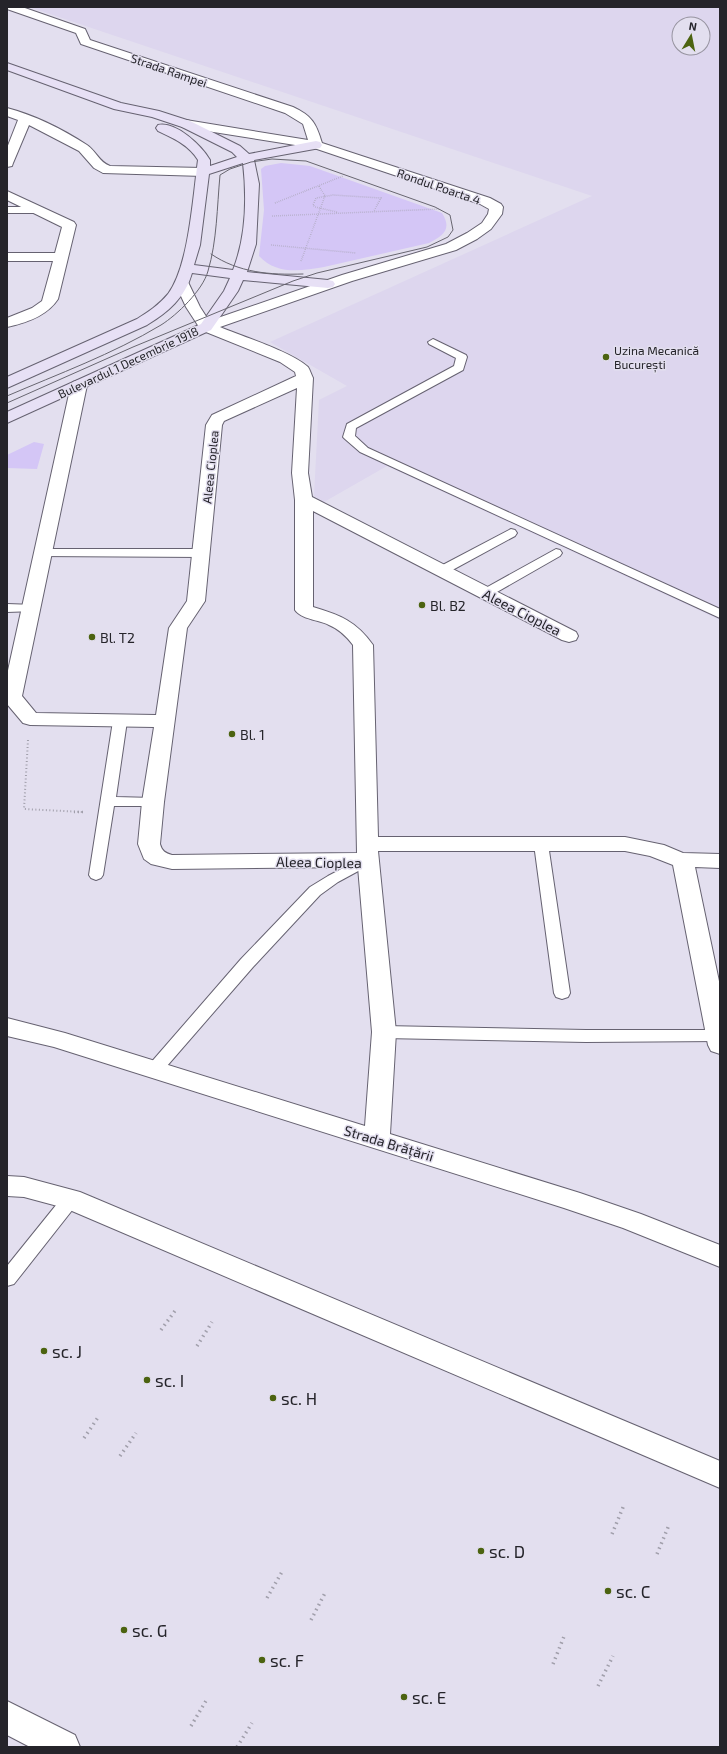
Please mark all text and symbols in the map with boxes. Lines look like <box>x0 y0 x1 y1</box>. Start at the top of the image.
north arrow <box>671 16 711 56</box>
text: N <box>688 19 698 33</box>
street label: Strada Rampei <box>129 50 209 90</box>
street label: Rondul Poarta 4 <box>395 165 483 207</box>
street label: Bulevardul 1 Decembrie 1918 <box>55 323 201 401</box>
place label: Uzina Mecanică București <box>614 343 699 373</box>
marker: Uzina Mecanică București <box>601 352 611 362</box>
street label: Aleea Cioplea <box>199 430 221 504</box>
street label: Aleea Cioplea <box>480 585 564 639</box>
place label: Bl. B2 <box>430 597 466 614</box>
marker: Bl. B2 <box>417 600 427 610</box>
place label: Bl. T2 <box>100 629 135 646</box>
marker: Bl. T2 <box>87 632 97 642</box>
place label: Bl. 1 <box>240 726 265 743</box>
marker: Bl. 1 <box>227 729 237 739</box>
street label: Aleea Cioplea <box>276 853 362 871</box>
street label: Strada Brățării <box>342 1121 436 1166</box>
place label: sc. J <box>52 1341 82 1361</box>
marker: sc. J <box>39 1346 49 1356</box>
place label: sc. I <box>155 1370 184 1390</box>
marker: sc. I <box>142 1375 152 1385</box>
place label: sc. H <box>281 1388 317 1408</box>
marker: sc. H <box>268 1393 278 1403</box>
place label: sc. D <box>489 1541 525 1561</box>
marker: sc. D <box>476 1546 486 1556</box>
place label: sc. C <box>616 1581 651 1601</box>
marker: sc. C <box>603 1586 613 1596</box>
place label: sc. G <box>132 1620 167 1640</box>
marker: sc. G <box>119 1625 129 1635</box>
place label: sc. F <box>270 1650 304 1670</box>
marker: sc. F <box>257 1655 267 1665</box>
place label: sc. E <box>412 1687 446 1707</box>
marker: sc. E <box>399 1692 409 1702</box>

